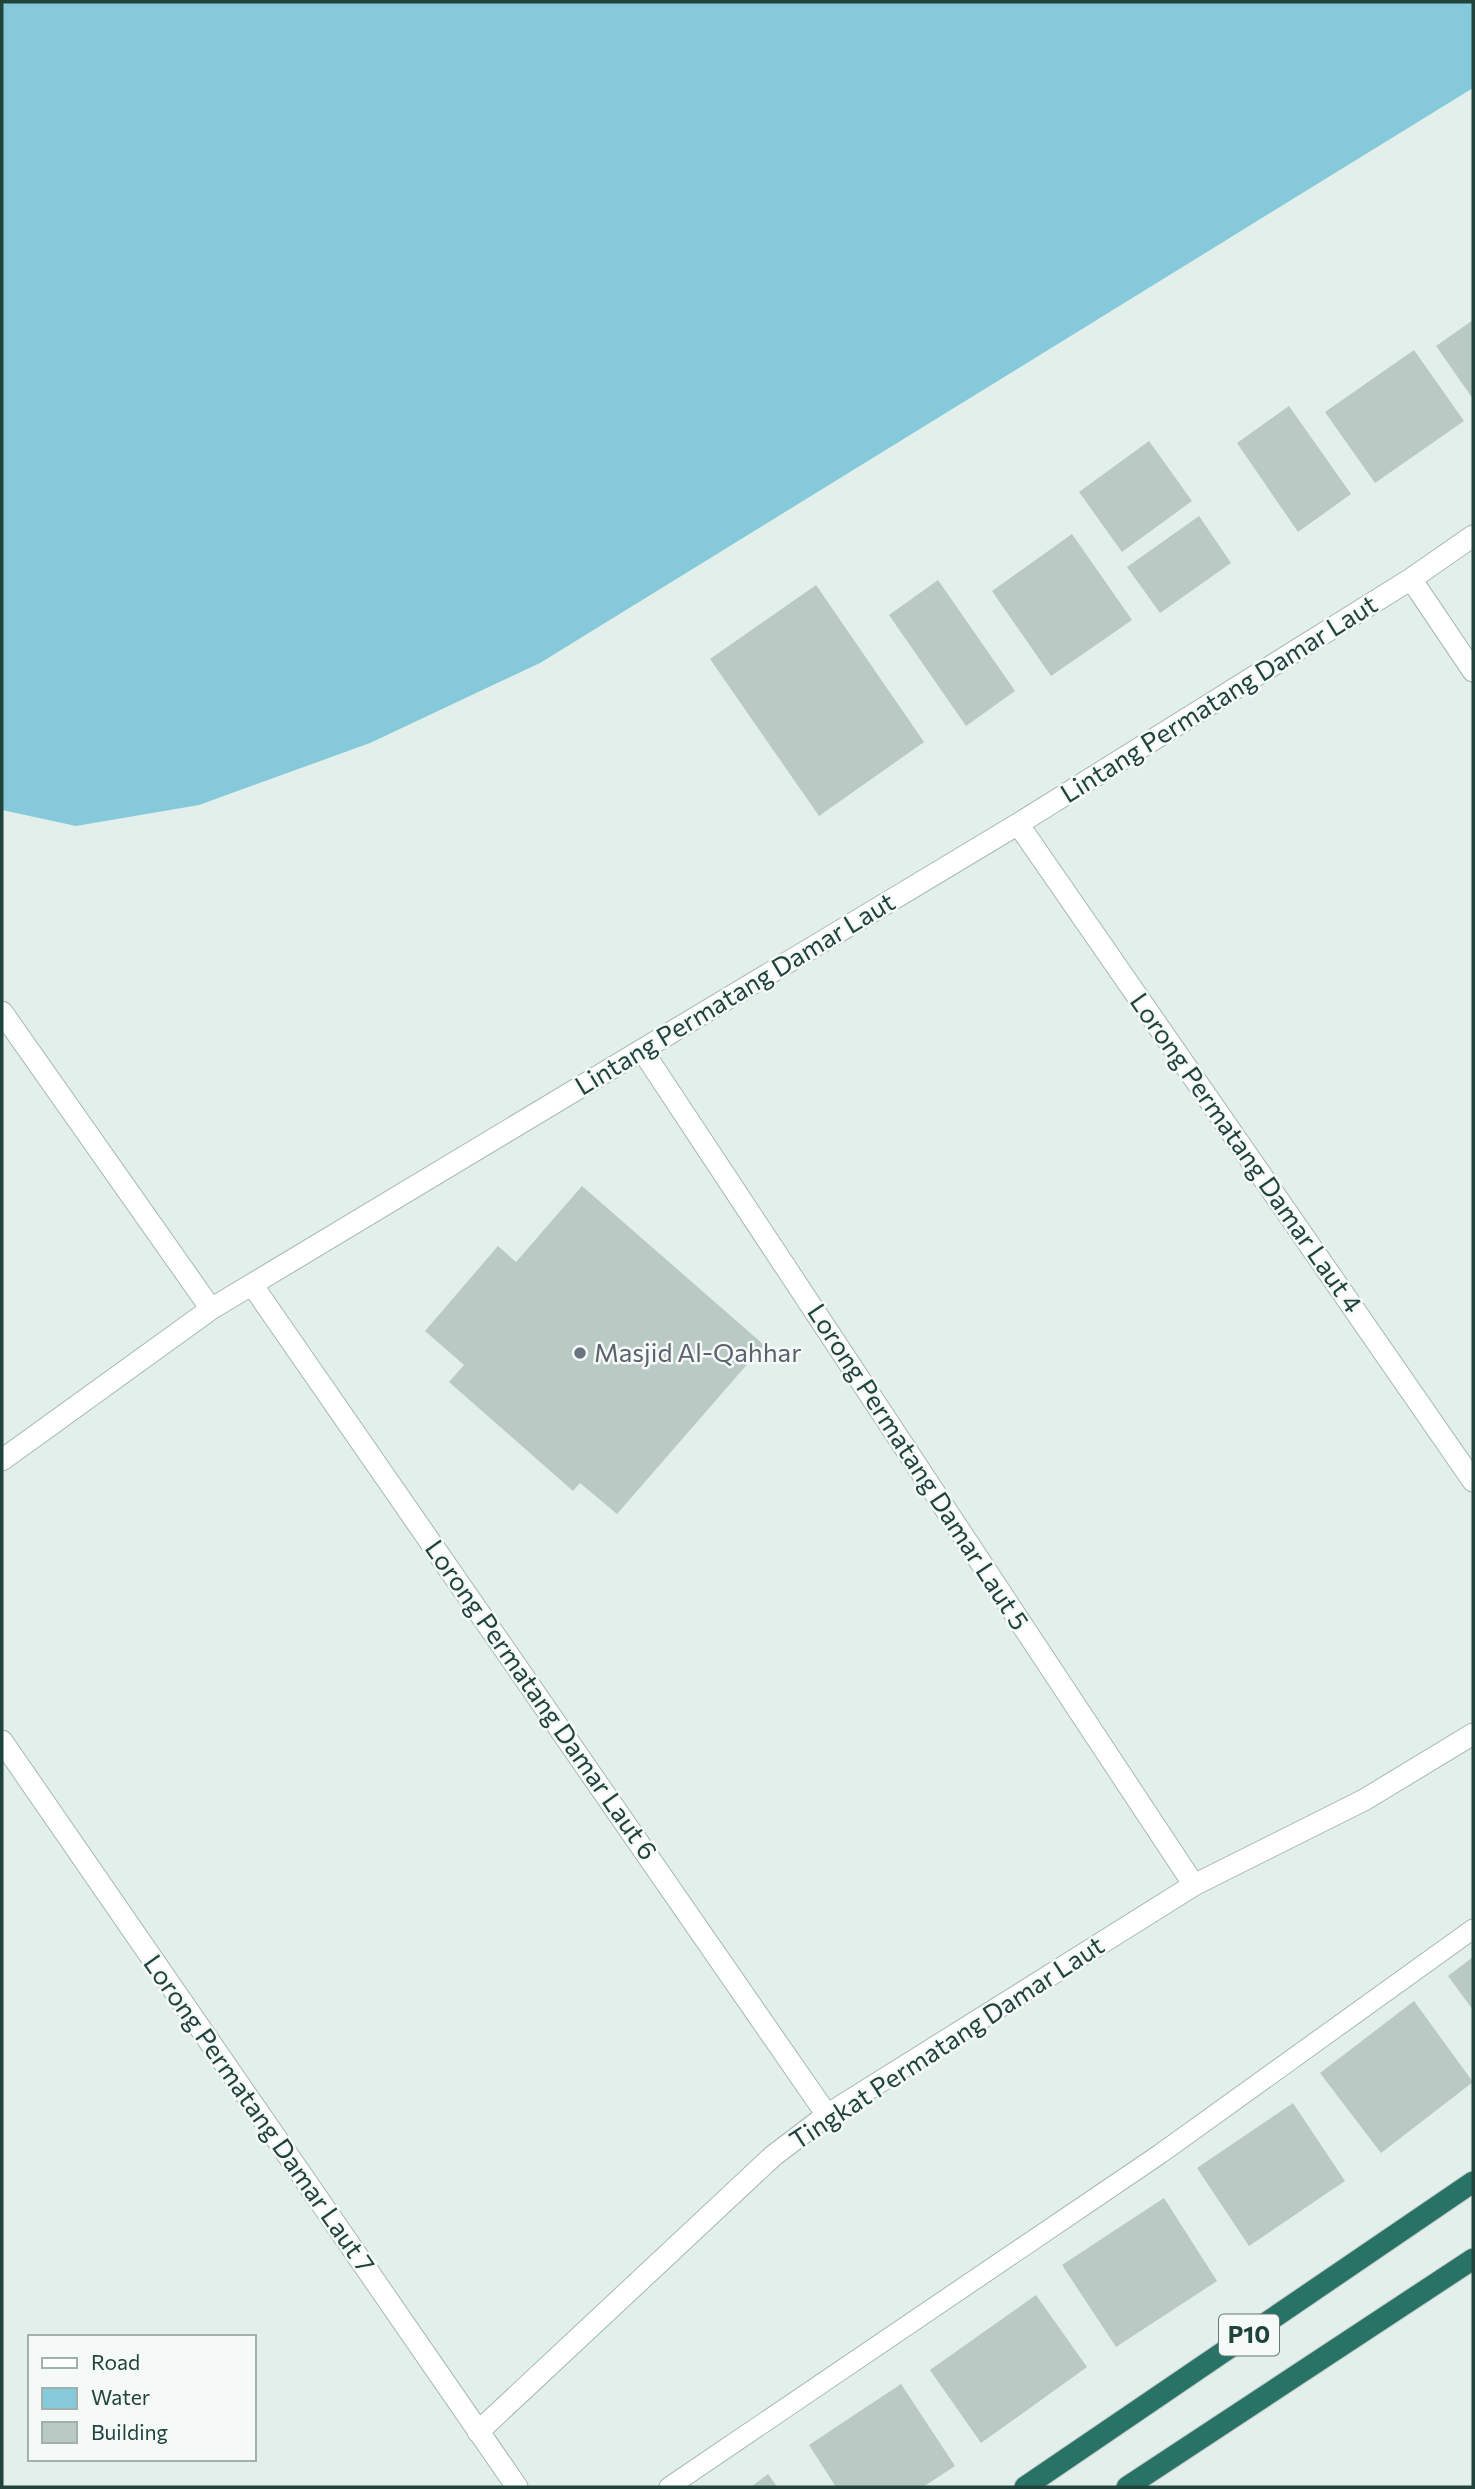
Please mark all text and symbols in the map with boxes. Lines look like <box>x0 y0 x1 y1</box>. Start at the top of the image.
street label: Lintang Permatang Damar Laut <box>1054 587 1382 808</box>
street label: Lintang Permatang Damar Laut <box>569 885 900 1101</box>
street label: Lorong Permatang Damar Laut 4 <box>1125 986 1370 1318</box>
street label: Lorong Permatang Damar Laut 5 <box>802 1297 1036 1635</box>
place label: Masjid Al-Qahhar <box>594 1336 802 1367</box>
marker: Masjid Al-Qahhar <box>572 1345 588 1361</box>
street label: Lorong Permatang Damar Laut 6 <box>420 1533 665 1865</box>
street label: Tingkat Permatang Damar Laut <box>783 1928 1109 2155</box>
street label: Lorong Permatang Damar Laut 7 <box>138 1948 382 2278</box>
road number: P10 <box>1219 2314 1279 2356</box>
legend <box>28 2335 256 2461</box>
text: Road <box>91 2349 140 2374</box>
text: Water <box>91 2384 150 2409</box>
text: Building <box>91 2419 168 2444</box>

